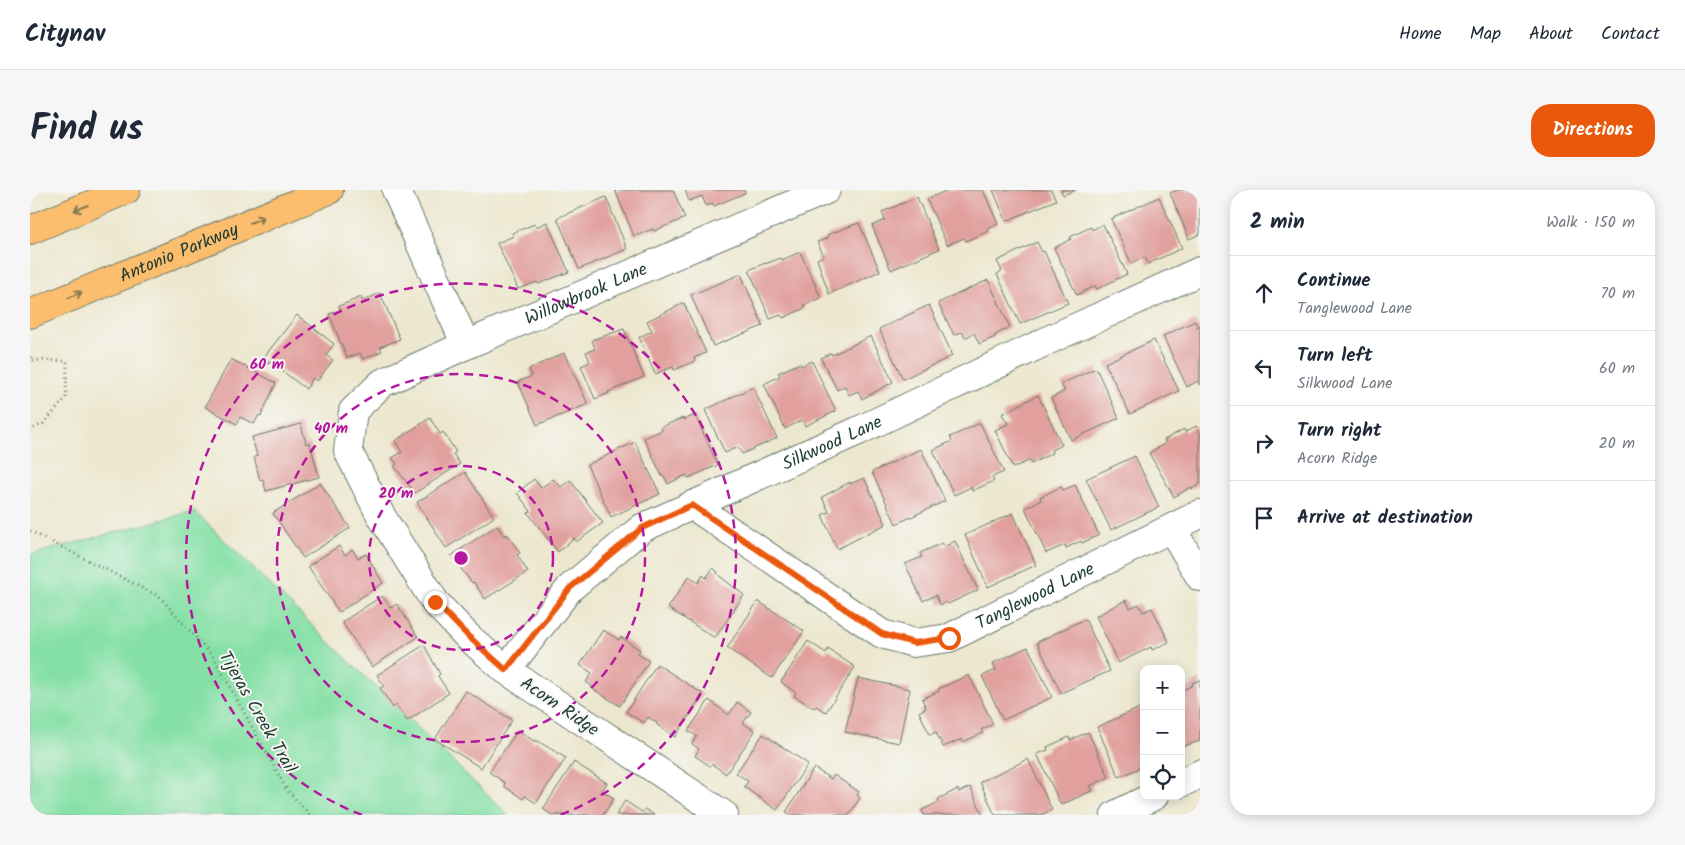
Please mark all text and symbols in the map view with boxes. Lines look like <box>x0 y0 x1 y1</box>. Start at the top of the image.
text: Citynav <box>25 15 105 54</box>
text: Home <box>1399 20 1442 49</box>
text: Map <box>1470 20 1501 49</box>
text: About <box>1529 20 1573 49</box>
text: Contact <box>1601 20 1660 49</box>
text: Find us <box>30 102 143 158</box>
button: Directions <box>1531 104 1655 157</box>
one-way arrow <box>74 204 89 214</box>
text: 2 min <box>1250 206 1305 239</box>
text: Walk · 150 m <box>1546 210 1635 235</box>
one-way arrow <box>250 214 265 223</box>
street label: Antonio Parkway <box>115 216 244 291</box>
street label: Willowbrook Lane <box>521 256 652 334</box>
text: Continue <box>1297 266 1370 296</box>
icon: ahead <box>1250 279 1278 307</box>
text: 70 m <box>1600 281 1635 306</box>
one-way arrow <box>67 290 82 300</box>
text: Tanglewood Lane <box>1297 296 1412 321</box>
text: Turn left <box>1297 341 1372 371</box>
text: 60 m <box>250 353 284 377</box>
icon: left <box>1250 354 1278 382</box>
text: 60 m <box>1599 356 1635 381</box>
text: Silkwood Lane <box>1297 371 1392 396</box>
street label: Silkwood Lane <box>778 408 888 479</box>
text: Turn right <box>1297 416 1382 446</box>
text: 40 m <box>314 417 348 441</box>
icon: right <box>1250 429 1278 457</box>
text: 20 m <box>1599 431 1635 456</box>
text: Acorn Ridge <box>1297 446 1377 471</box>
text: 20 m <box>379 482 413 506</box>
text: Arrive at destination <box>1297 503 1473 533</box>
icon: arrive <box>1250 504 1278 532</box>
centre of rings <box>452 549 470 567</box>
street label: Tanglewood Lane <box>971 555 1100 639</box>
route end <box>424 591 447 614</box>
route start <box>938 627 961 650</box>
street label: Tijeras Creek Trail <box>210 646 304 780</box>
map controls <box>1140 665 1185 800</box>
button: + <box>1140 665 1185 710</box>
street label: Acorn Ridge <box>514 670 605 745</box>
button: − <box>1140 710 1185 755</box>
button: locate <box>1140 755 1185 800</box>

